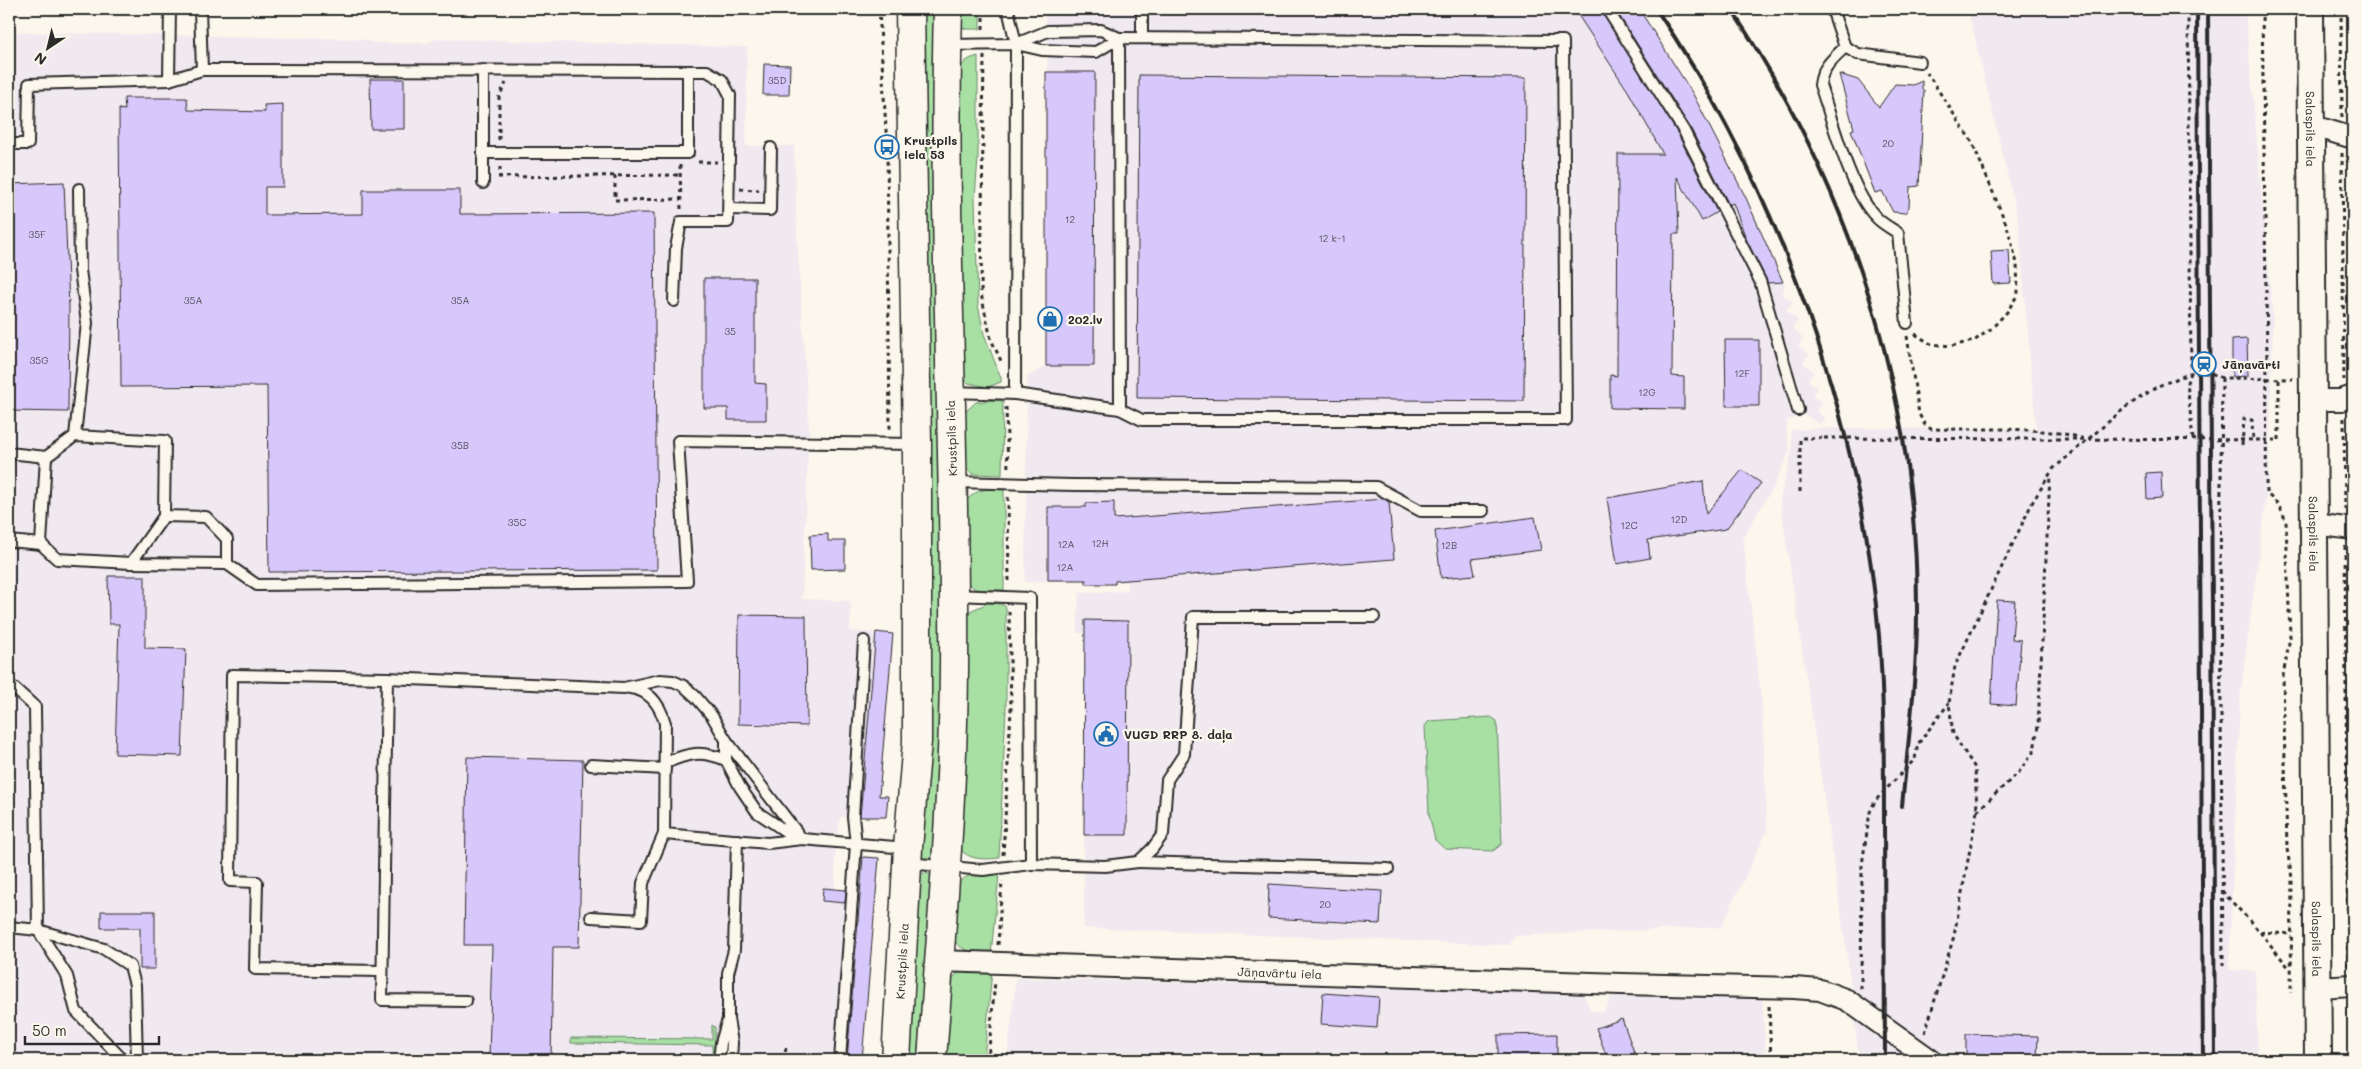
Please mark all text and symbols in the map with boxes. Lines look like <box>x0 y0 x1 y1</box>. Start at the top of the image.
north arrow <box>22 22 72 72</box>
text: N <box>30 48 50 70</box>
house number: 35D <box>768 73 786 87</box>
street label: Salaspils iela <box>2303 91 2319 167</box>
place label: Krustpils iela 53 <box>904 132 957 162</box>
bus stop icon: Krustpils iela 53 <box>874 134 900 160</box>
house number: 20 <box>1882 136 1894 150</box>
house number: 12 <box>1065 212 1075 226</box>
house number: 35F <box>28 227 46 241</box>
house number: 12 k-1 <box>1318 231 1346 245</box>
house number: 35A <box>184 293 202 307</box>
house number: 35A <box>451 293 469 307</box>
shop icon: 202.lv <box>1037 306 1063 332</box>
place label: 202.lv <box>1068 311 1103 327</box>
house number: 35 <box>724 324 736 338</box>
station icon: Jāņavārti <box>2191 351 2217 377</box>
house number: 35G <box>29 353 49 367</box>
place label: Jāņavārti <box>2222 356 2281 373</box>
house number: 12F <box>1734 366 1750 380</box>
house number: 12G <box>1638 385 1656 399</box>
street label: Krustpils iela <box>942 400 960 476</box>
house number: 35B <box>451 438 469 452</box>
street label: Salaspils iela <box>2306 496 2322 572</box>
house number: 12D <box>1671 512 1688 526</box>
house number: 35C <box>508 515 526 529</box>
house number: 12C <box>1620 518 1638 532</box>
house number: 12H <box>1091 536 1109 550</box>
house number: 12A <box>1058 537 1075 551</box>
house number: 12B <box>1441 538 1457 552</box>
house number: 12A <box>1057 560 1074 574</box>
public building icon: VUGD RRP 8. daļa <box>1093 721 1119 747</box>
place label: VUGD RRP 8. daļa <box>1124 726 1233 743</box>
house number: 20 <box>1319 897 1331 911</box>
street label: Salaspils iela <box>2309 901 2325 977</box>
street label: Krustpils iela <box>891 923 912 1000</box>
street label: Jāņavārtu iela <box>1237 963 1323 982</box>
scale bar <box>25 1014 159 1046</box>
text: 50 m <box>32 1020 67 1040</box>

